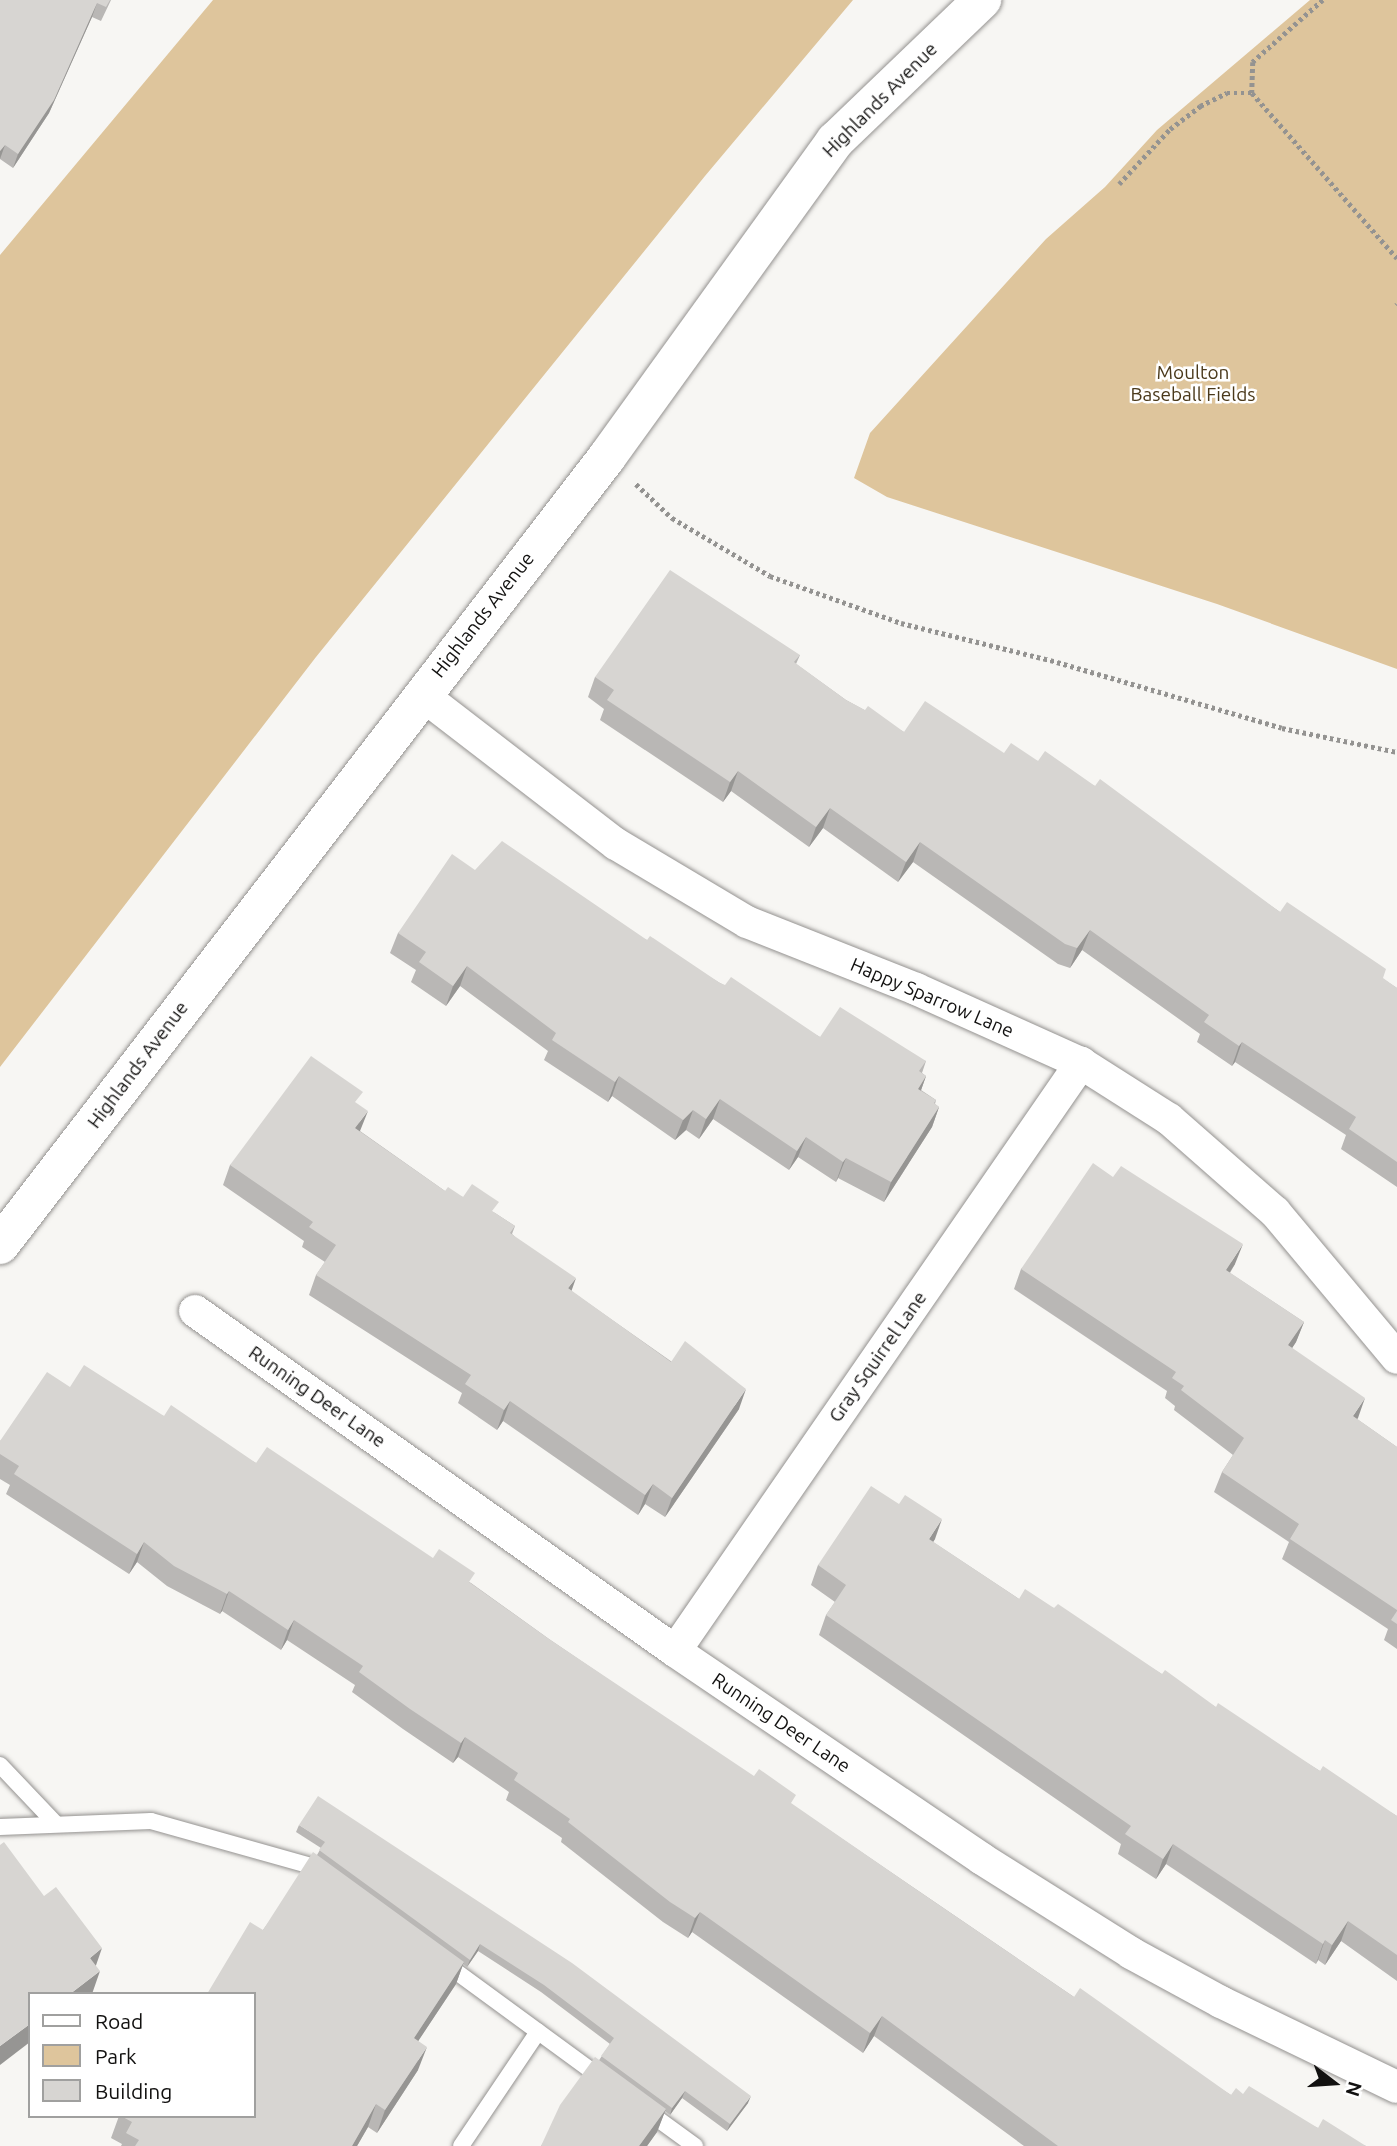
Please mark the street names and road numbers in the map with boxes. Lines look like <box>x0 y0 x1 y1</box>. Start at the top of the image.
street label: Highlands Avenue <box>818 38 942 162</box>
street label: Highlands Avenue <box>427 548 539 682</box>
street label: Happy Sparrow Lane <box>847 953 1017 1043</box>
street label: Highlands Avenue <box>83 997 193 1133</box>
street label: Gray Squirrel Lane <box>824 1287 932 1427</box>
street label: Running Deer Lane <box>244 1341 390 1453</box>
street label: Running Deer Lane <box>708 1668 854 1778</box>

